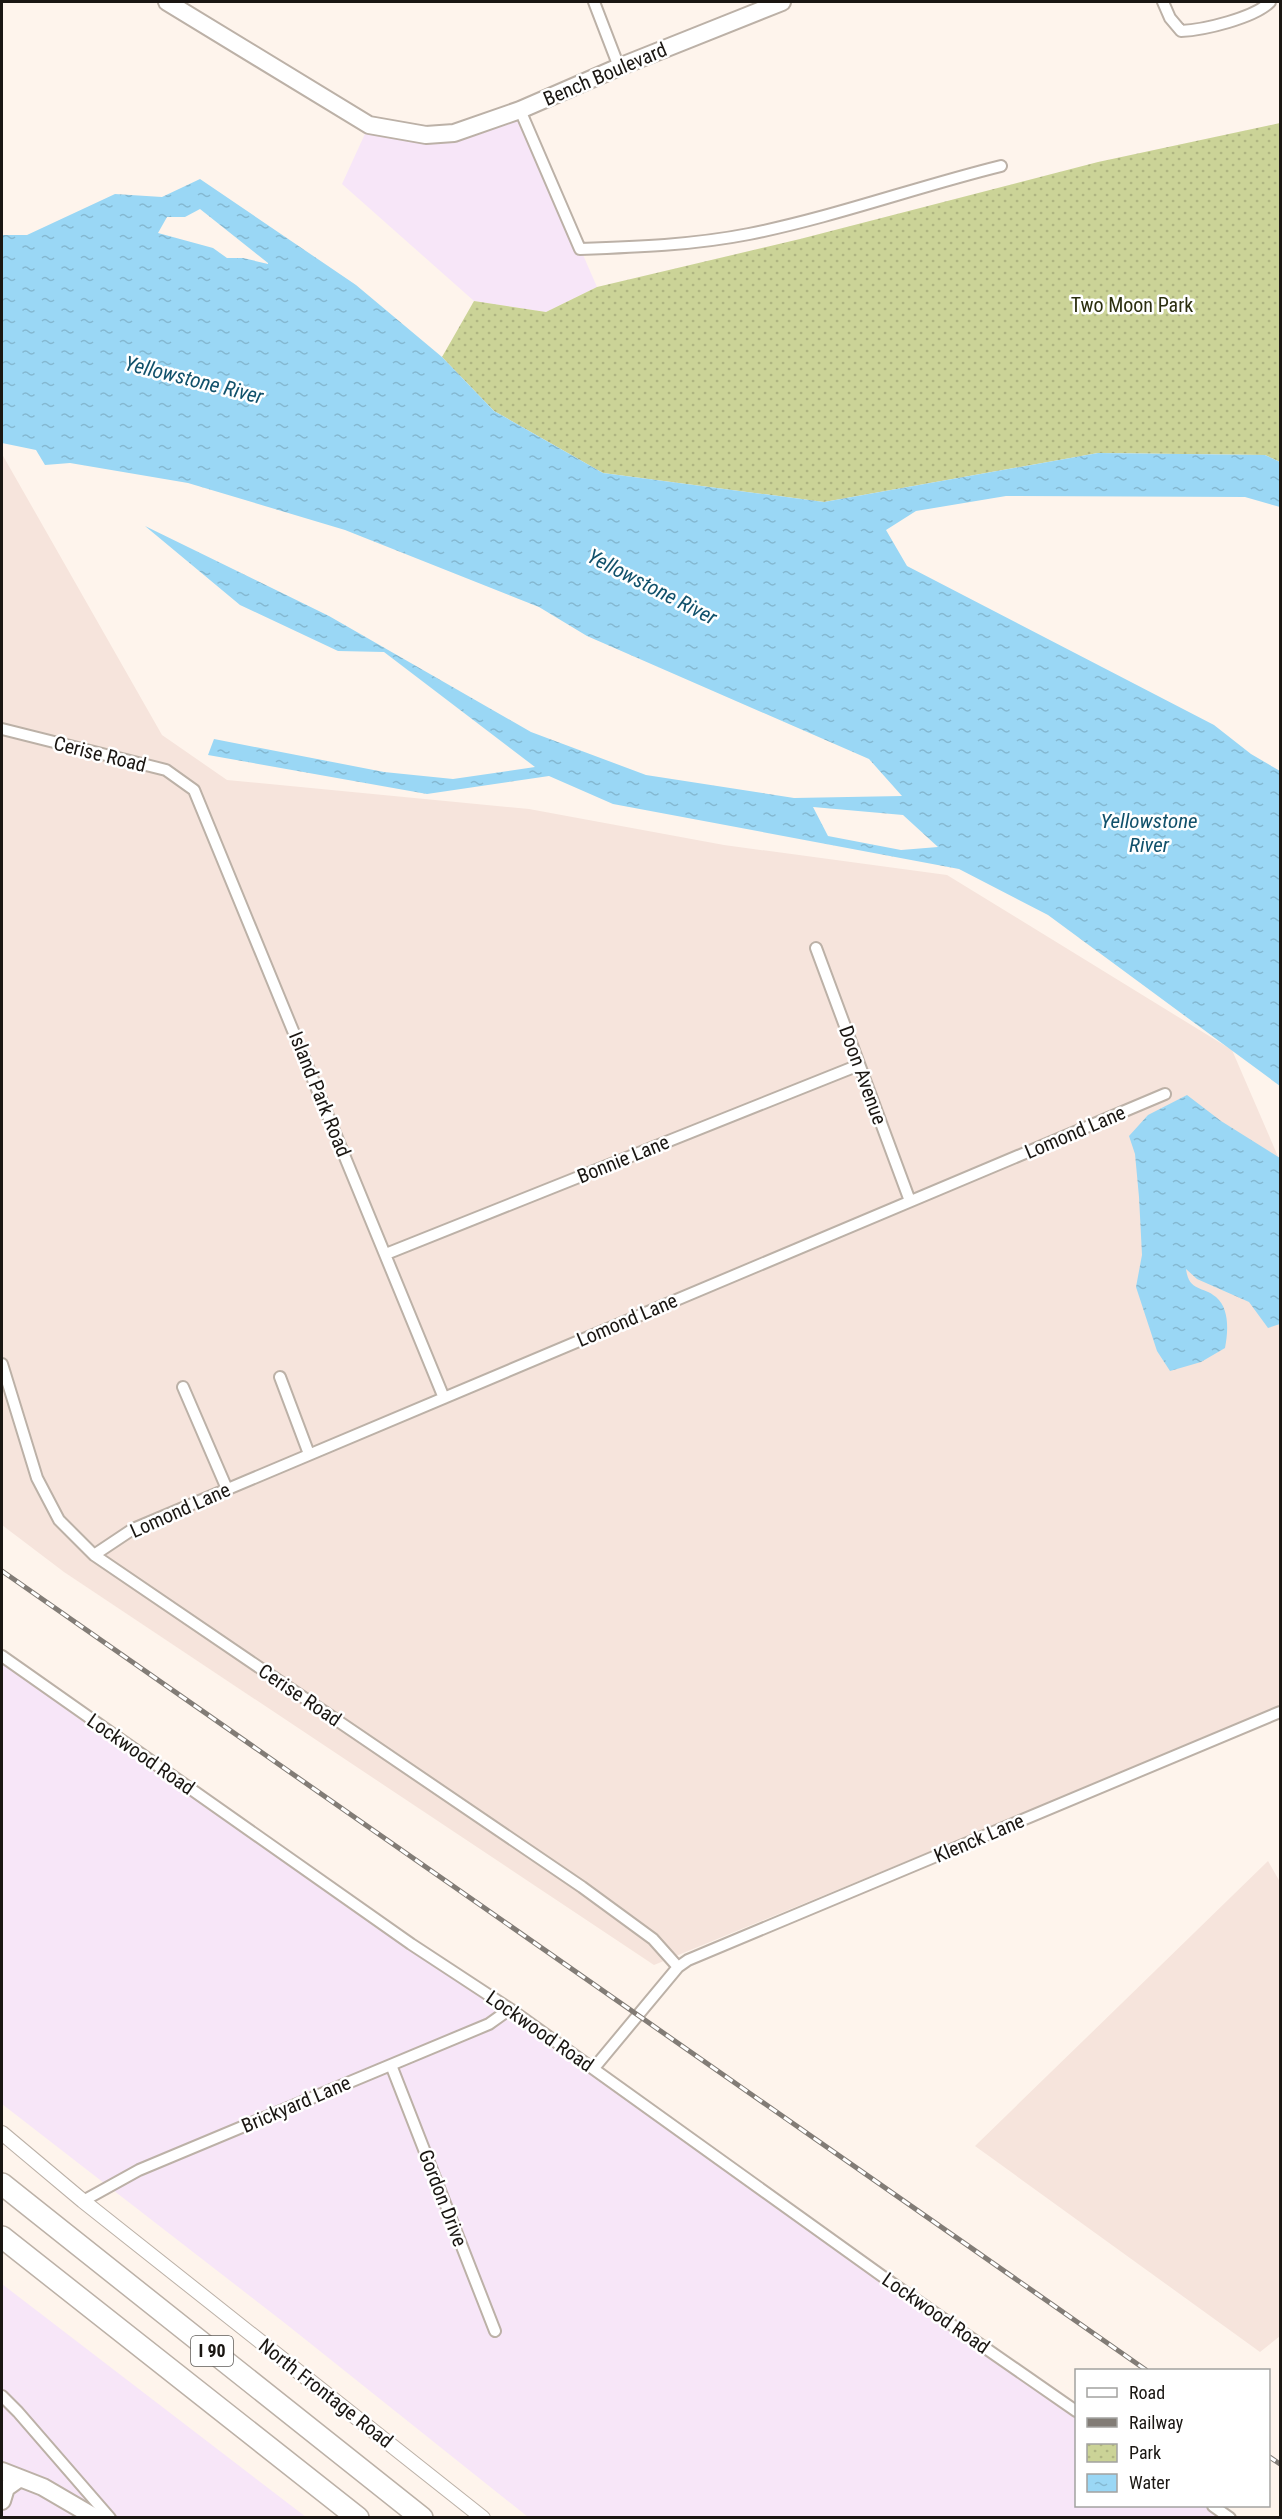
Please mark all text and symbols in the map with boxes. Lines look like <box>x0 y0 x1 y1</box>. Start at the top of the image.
street label: Bench Boulevard <box>540 37 670 111</box>
park label: Two Moon Park <box>1071 293 1193 317</box>
water label: Yellowstone River <box>122 351 266 409</box>
water label: Yellowstone River <box>583 544 721 630</box>
street label: Cerise Road <box>51 731 149 777</box>
water label: Yellowstone River <box>1100 809 1198 857</box>
street label: Doon Avenue <box>834 1022 892 1128</box>
street label: Island Park Road <box>284 1028 356 1160</box>
street label: Lomond Lane <box>1021 1100 1129 1164</box>
street label: Bonnie Lane <box>574 1130 672 1188</box>
street label: Lomond Lane <box>573 1288 681 1352</box>
street label: Lomond Lane <box>126 1477 234 1543</box>
street label: Cerise Road <box>254 1659 346 1731</box>
street label: Lockwood Road <box>83 1708 199 1800</box>
street label: Klenck Lane <box>930 1808 1028 1868</box>
street label: Lockwood Road <box>482 1985 598 2077</box>
street label: Brickyard Lane <box>238 2070 354 2138</box>
street label: Gordon Drive <box>414 2146 472 2250</box>
street label: Lockwood Road <box>878 2267 994 2359</box>
street label: North Frontage Road <box>254 2333 398 2453</box>
road number: I 90 <box>191 2336 233 2366</box>
legend <box>1075 2369 1270 2507</box>
text: Road <box>1129 2382 1165 2403</box>
text: Railway <box>1129 2412 1184 2433</box>
text: Park <box>1129 2442 1161 2463</box>
text: Water <box>1129 2472 1171 2493</box>

